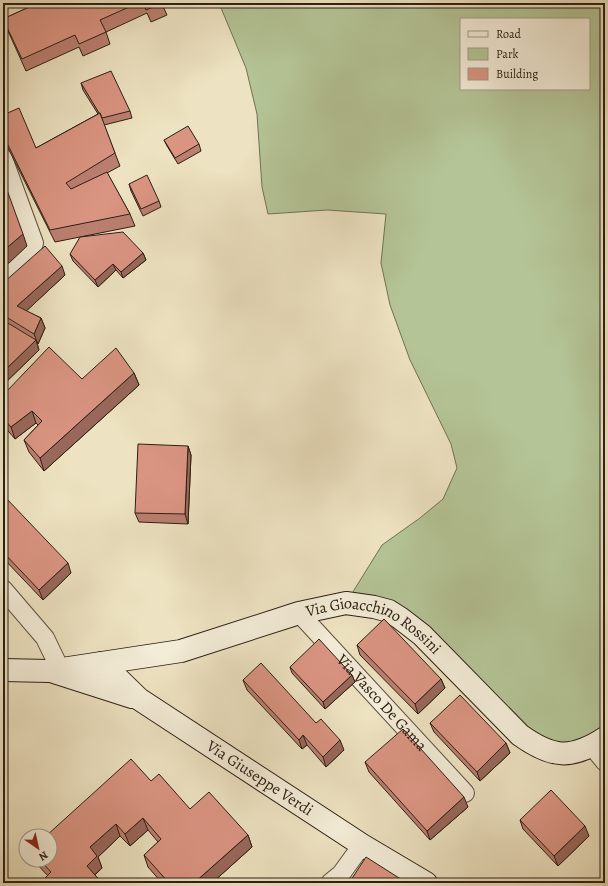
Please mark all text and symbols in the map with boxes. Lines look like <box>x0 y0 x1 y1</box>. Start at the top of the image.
legend <box>460 18 590 90</box>
text: Road <box>496 26 522 42</box>
text: Park <box>496 46 519 62</box>
text: Building <box>496 66 538 82</box>
street label: Via Gioacchino Rossini <box>303 592 446 659</box>
street label: Via Vasco De Gama <box>331 649 432 756</box>
street label: Via Giuseppe Verdi <box>201 735 317 821</box>
north arrow <box>18 828 58 868</box>
text: N <box>36 847 51 864</box>

